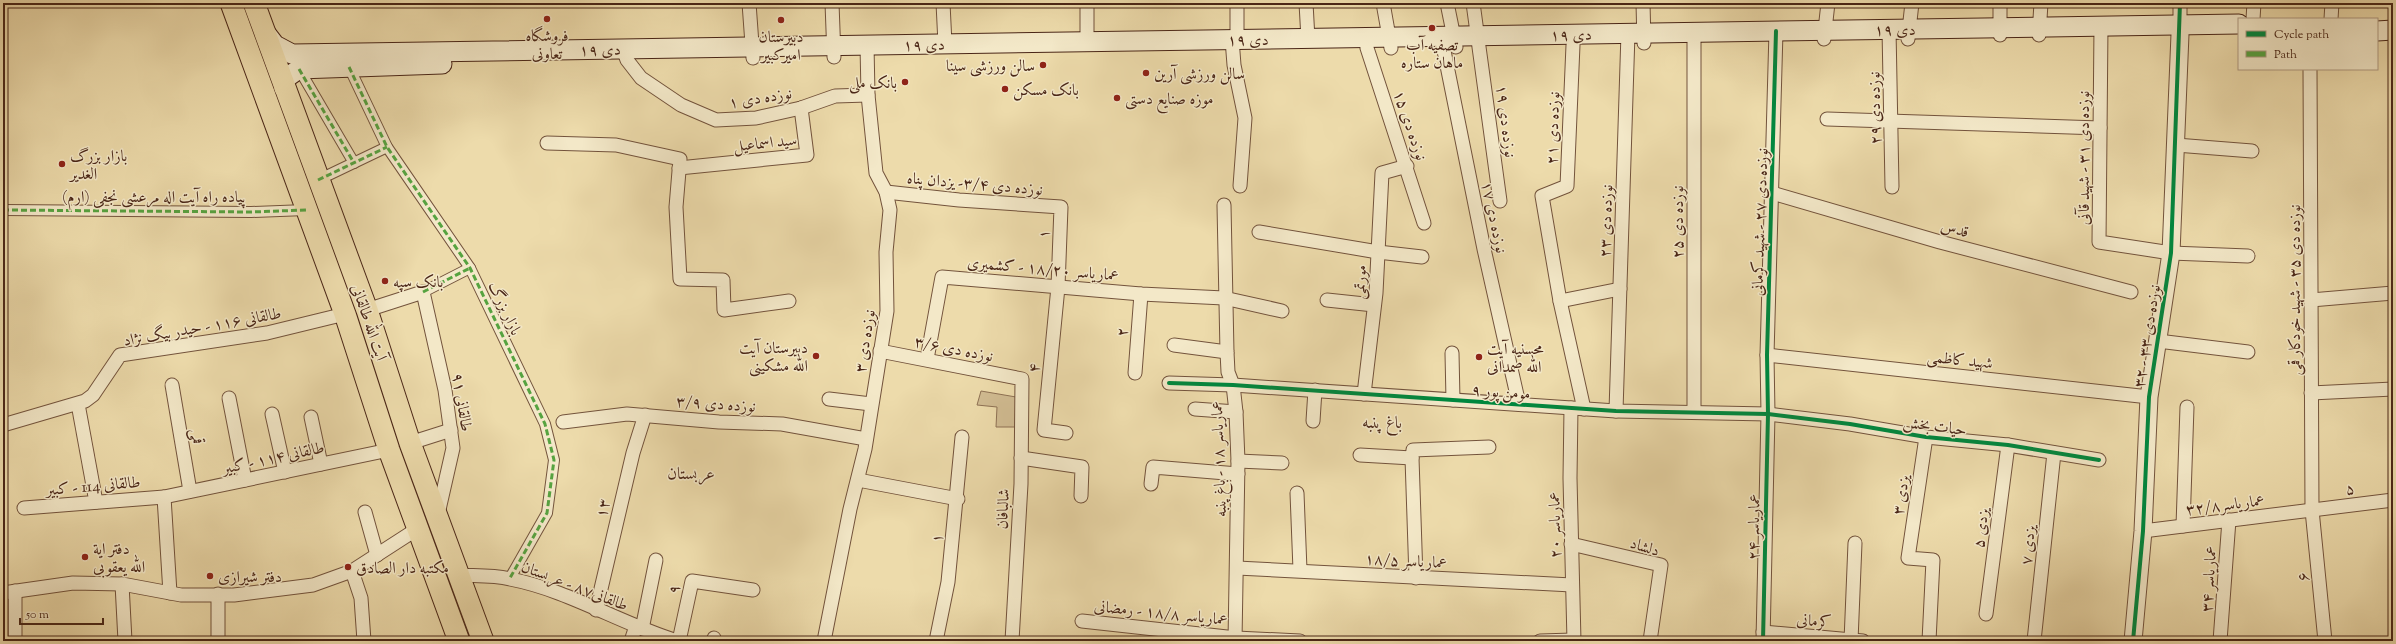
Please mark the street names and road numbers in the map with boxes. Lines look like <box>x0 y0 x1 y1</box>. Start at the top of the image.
street label: ۱۹ دی <box>1874 20 1916 43</box>
street label: ۱۹ دی <box>1550 25 1592 48</box>
street label: ۱۹ دی <box>1227 30 1269 53</box>
street label: ۱۹ دی <box>903 35 945 58</box>
street label: ۱۹ دی <box>579 40 621 63</box>
street label: نوزده دی ۲۹ <box>1864 71 1889 145</box>
street label: نوزده دی ۱ <box>727 83 794 116</box>
street label: نوزده دی ۱۹ <box>1489 84 1520 159</box>
street label: نوزده دی ۱۵ <box>1386 88 1431 164</box>
street label: نوزده دی ۲۱ <box>1542 91 1567 165</box>
street label: نوزده دی ۳۱ - شهید قآنی <box>2074 91 2097 225</box>
street label: سید اسماعیل <box>732 130 798 159</box>
street label: نوزده دی ۲۷ - شهید کرمانی <box>1747 148 1776 297</box>
street label: نوزده دی ۳/۴- یزدان پناه <box>906 168 1044 203</box>
street label: نوزده دی ۱۷ <box>1474 179 1511 256</box>
street label: نوزده دی ۲۳ <box>1595 184 1620 258</box>
street label: نوزده دی ۲۵ <box>1668 185 1691 259</box>
street label: پیاده راه آیت اله مرعشی نجفی (ارم) <box>62 187 246 211</box>
street label: نوزده دی ۳۵ - شهید خودکار قمی <box>2285 205 2308 375</box>
street label: قدس <box>1938 216 1971 245</box>
street label: ۱ <box>1034 229 1057 239</box>
street label: عماریاسر ۱۸/۲۰ - کشمیری <box>966 252 1120 289</box>
street label: مورتمی <box>1349 264 1374 300</box>
street label: بازار بزرگ <box>481 278 526 340</box>
street label: آیت الله طالقانی <box>344 280 395 366</box>
street label: ۳۲ - نوزده دی ۳۳ <box>2129 283 2168 390</box>
street label: طالقانی ۱۱۶ - حیدر بیگ نژاد <box>121 302 283 354</box>
street label: نوزده دی ۳ <box>850 308 883 375</box>
street label: ۲ <box>1112 327 1135 338</box>
street label: نوزده دی ۳/۶ <box>912 332 995 369</box>
street label: شهید کاظمی <box>1926 347 1994 376</box>
street label: ۴ <box>1024 362 1047 374</box>
street label: طالقانی ۹۱ <box>445 371 477 433</box>
street label: مومن پور ۹ <box>1471 380 1531 407</box>
street label: نوزده دی ۳/۹ <box>675 391 756 420</box>
street label: عماریاسر ۱۸ - باغ پنبه <box>1207 400 1234 517</box>
street label: حیات بخش <box>1901 412 1968 443</box>
street label: قمی <box>183 427 208 446</box>
street label: طالقانی ۱۱۴ - کبیر <box>218 437 327 482</box>
street label: طالقانی 114 - کبیر <box>43 472 141 503</box>
street label: یزدی ۳ <box>1888 472 1917 517</box>
street label: ۵ <box>2344 478 2356 502</box>
street label: شالبافان <box>992 488 1017 530</box>
street label: عماریاسر۳۲/۸ <box>2185 490 2266 523</box>
street label: عماریاسر ۲۰ <box>1544 492 1569 558</box>
street label: عماریاسر ۲۴ <box>1743 494 1768 560</box>
street label: ۱۳ <box>591 497 618 520</box>
street label: یزدی ۵ <box>1969 505 1997 549</box>
street label: یزدی ۷ <box>2016 522 2043 566</box>
street label: ۱ <box>926 532 950 544</box>
street label: دلشاد <box>1627 533 1662 564</box>
street label: عماریاسر ۳۴ <box>2197 545 2224 613</box>
street label: عماریاسر ۱۸/۵ <box>1364 549 1448 576</box>
street label: طالقانی۸۷ - عربستان <box>517 556 631 618</box>
street label: ۶ <box>2293 571 2316 583</box>
street label: ۹ <box>663 582 688 597</box>
street label: عماریاسر ۱۸/۸ - رمضانی <box>1093 596 1229 633</box>
street label: کرمانی <box>1795 610 1832 635</box>

